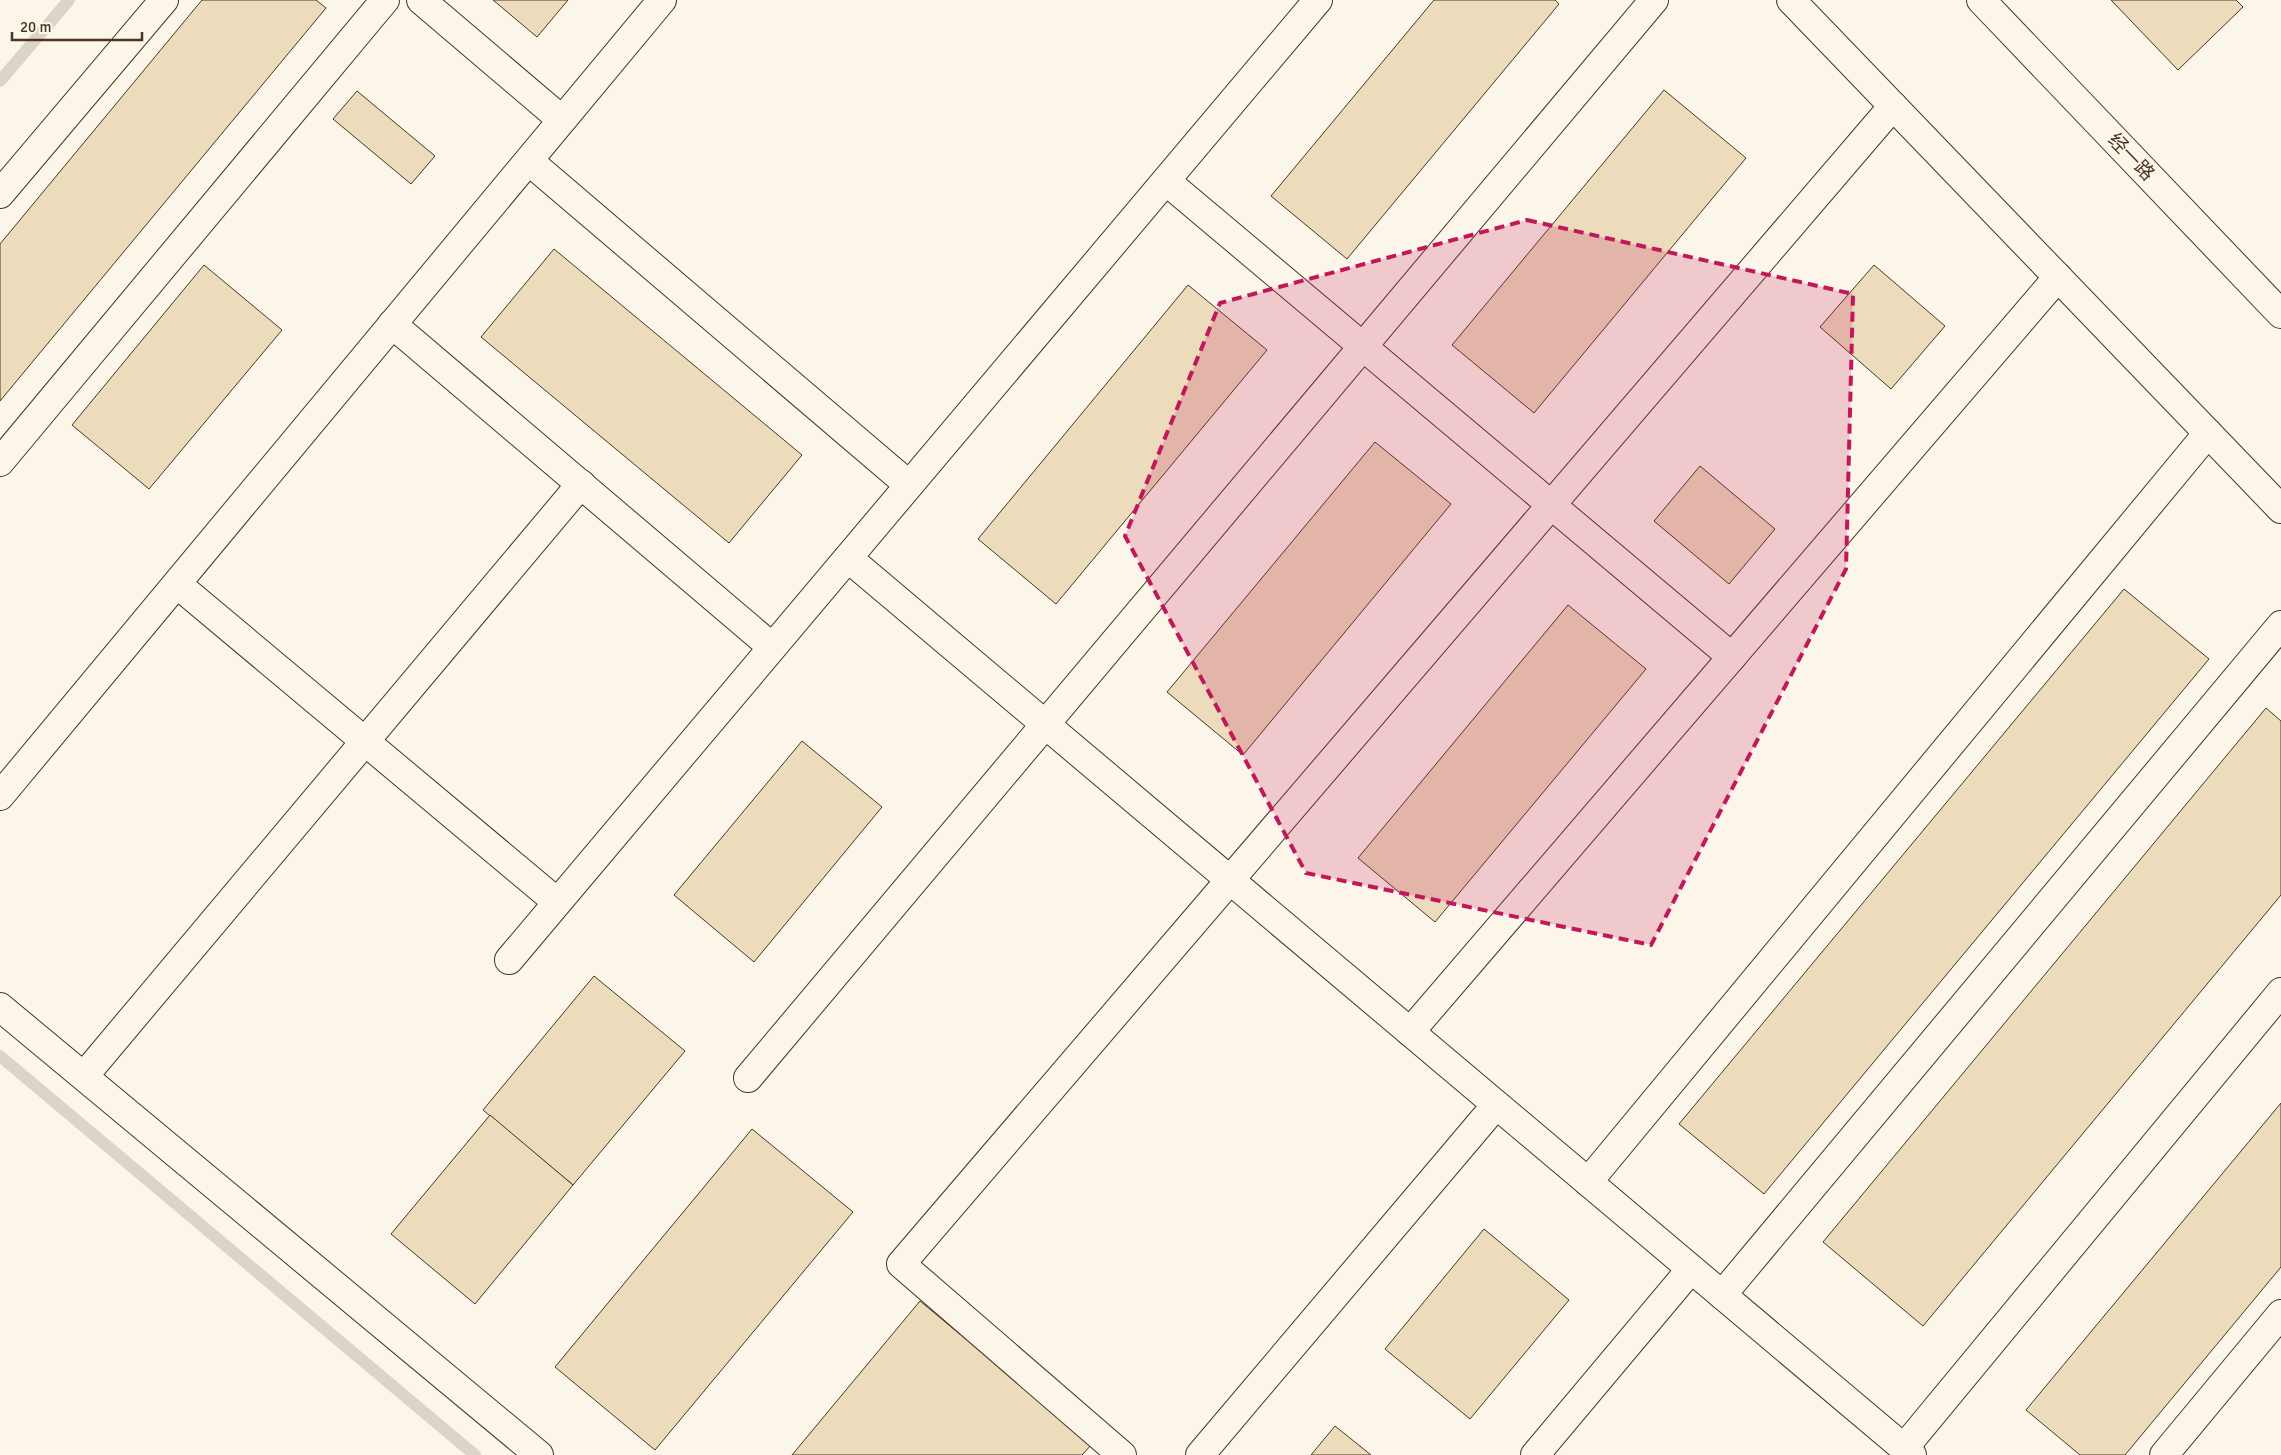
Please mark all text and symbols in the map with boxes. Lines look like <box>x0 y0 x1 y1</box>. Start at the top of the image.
scale bar <box>12 10 142 42</box>
text: 20 m <box>20 18 51 36</box>
street label: 经一路 <box>2103 128 2159 186</box>

